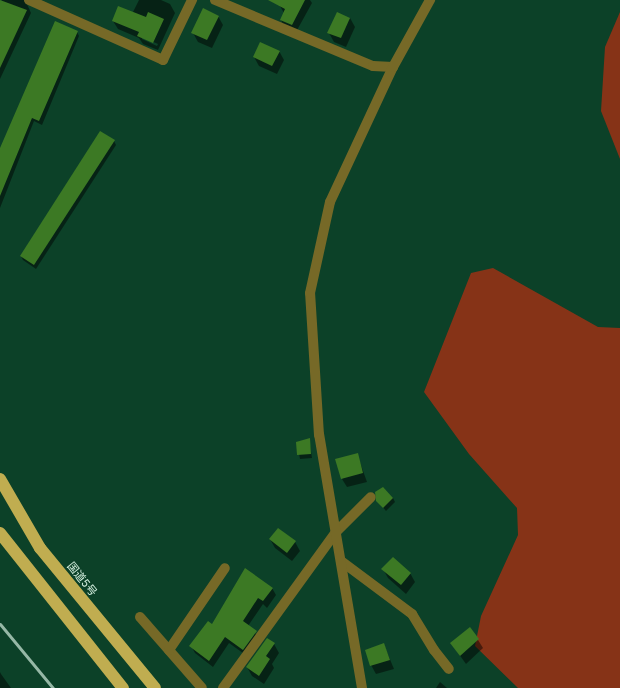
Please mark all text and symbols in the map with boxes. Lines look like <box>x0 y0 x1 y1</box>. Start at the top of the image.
street label: 国道5号 <box>64 559 100 599</box>

